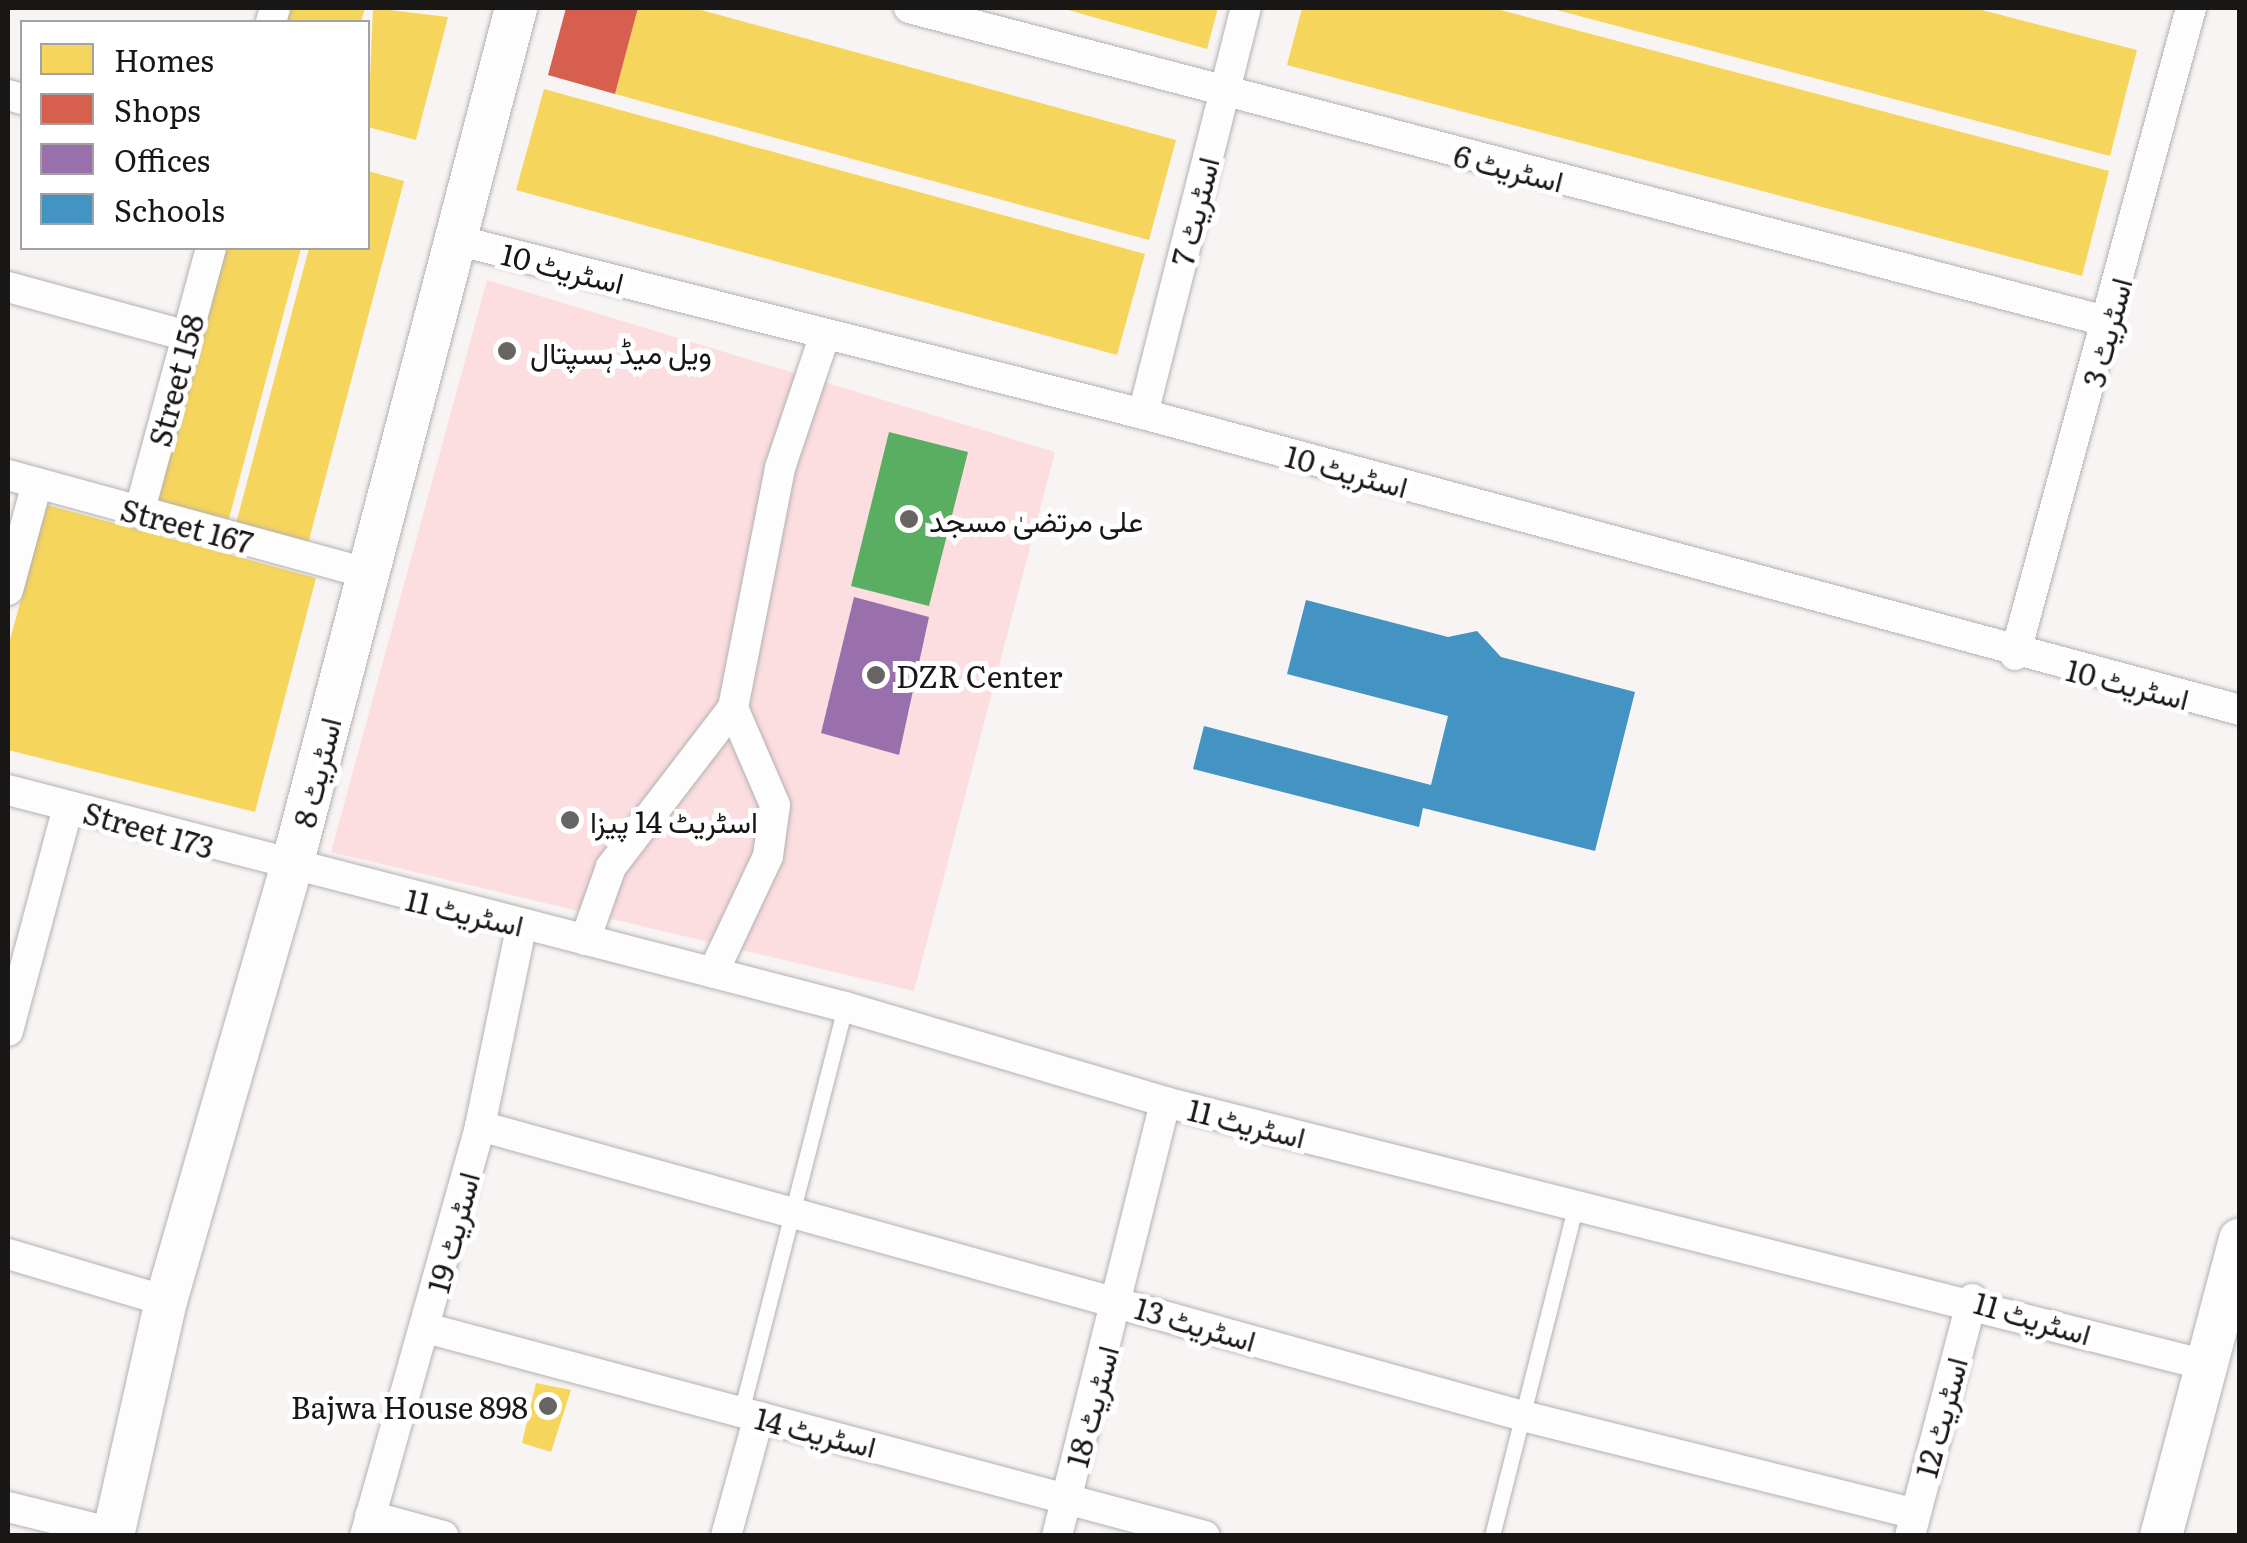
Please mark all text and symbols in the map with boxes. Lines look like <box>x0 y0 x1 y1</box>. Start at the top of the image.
legend <box>20 20 370 250</box>
text: Homes <box>114 37 214 81</box>
text: Shops <box>114 87 201 131</box>
street label: اسٹریٹ 6 <box>1450 136 1568 198</box>
text: Offices <box>114 137 210 181</box>
street label: اسٹریٹ 7 <box>1163 153 1225 269</box>
text: Schools <box>114 187 225 231</box>
street label: اسٹریٹ 10 <box>498 234 628 300</box>
street label: اسٹریٹ 3 <box>2074 273 2138 391</box>
street label: Street 158 <box>140 310 210 450</box>
place label: ویل میڈ ہسپتال <box>530 333 712 369</box>
marker: ویل میڈ ہسپتال <box>494 338 520 364</box>
street label: اسٹریٹ 10 <box>1282 436 1412 504</box>
street label: Street 167 <box>117 490 257 560</box>
place label: علی مرتضیٰ مسجد <box>929 501 1143 537</box>
marker: علی مرتضیٰ مسجد <box>898 508 920 530</box>
street label: اسٹریٹ 10 <box>2063 650 2193 716</box>
place label: DZR Center <box>896 657 1062 693</box>
marker: DZR Center <box>865 664 887 686</box>
street label: اسٹریٹ 8 <box>285 713 347 831</box>
street label: Street 173 <box>79 793 219 865</box>
place label: اسٹریٹ 14 پیزا <box>590 802 758 838</box>
marker: اسٹریٹ 14 پیزا <box>559 809 581 831</box>
street label: اسٹریٹ 11 <box>403 880 527 942</box>
street label: اسٹریٹ 11 <box>1184 1090 1310 1154</box>
street label: اسٹریٹ 19 <box>419 1168 485 1296</box>
street label: اسٹریٹ 11 <box>1970 1283 2096 1351</box>
street label: اسٹریٹ 13 <box>1131 1289 1261 1357</box>
street label: اسٹریٹ 18 <box>1058 1341 1124 1471</box>
street label: اسٹریٹ 12 <box>1907 1353 1973 1481</box>
place label: Bajwa House 898 <box>291 1388 528 1424</box>
marker: Bajwa House 898 <box>537 1395 559 1417</box>
street label: اسٹریٹ 14 <box>752 1399 880 1463</box>

